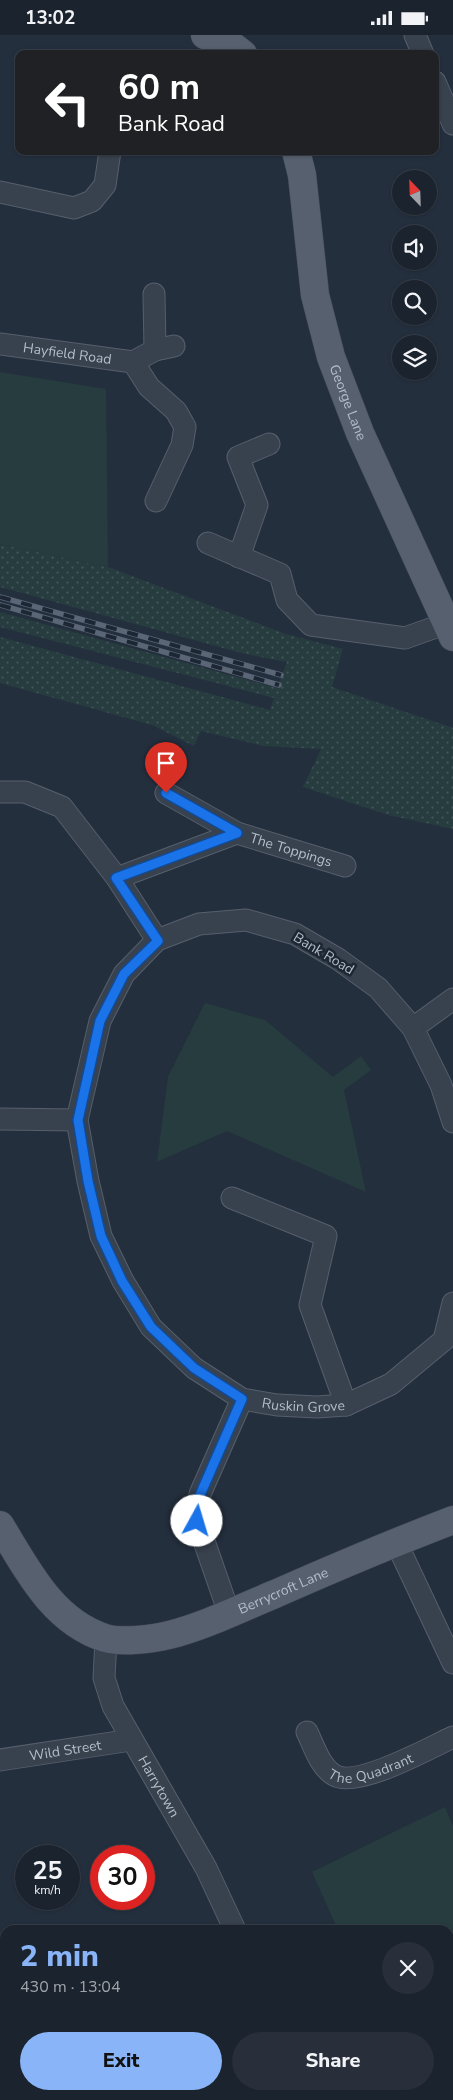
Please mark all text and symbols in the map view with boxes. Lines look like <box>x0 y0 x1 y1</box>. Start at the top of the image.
text: 13:02 <box>25 5 75 31</box>
text: 60 m <box>118 64 200 111</box>
icon: left <box>35 70 100 135</box>
text: Bank Road <box>118 109 225 139</box>
north arrow <box>392 170 438 215</box>
map controls <box>392 170 437 380</box>
button: sound <box>392 225 437 270</box>
button: search <box>392 280 437 325</box>
button: layers <box>392 335 437 380</box>
street label: Hayfield Road <box>22 338 113 369</box>
street label: George Lane <box>325 362 371 444</box>
pin <box>145 742 187 793</box>
icon: arrive <box>152 749 180 777</box>
street label: The Toppings <box>247 828 335 872</box>
street label: Bank Road <box>290 928 358 979</box>
street label: Ruskin Grove <box>260 1394 345 1417</box>
position arrow <box>170 1494 222 1546</box>
street label: Berrycroft Lane <box>235 1563 331 1619</box>
street label: Wild Street <box>28 1736 103 1765</box>
street label: The Quadrant <box>325 1749 416 1788</box>
street label: Harrytown <box>133 1752 184 1821</box>
speed limit sign: 30 <box>90 1845 155 1910</box>
text: 25 <box>32 1854 63 1888</box>
text: km/h <box>34 1882 61 1898</box>
text: 2 min <box>20 1936 99 1977</box>
button: close <box>382 1942 434 1994</box>
text: 430 m · 13:04 <box>20 1976 121 1998</box>
button: Exit <box>20 2032 222 2090</box>
button: Share <box>232 2032 434 2090</box>

